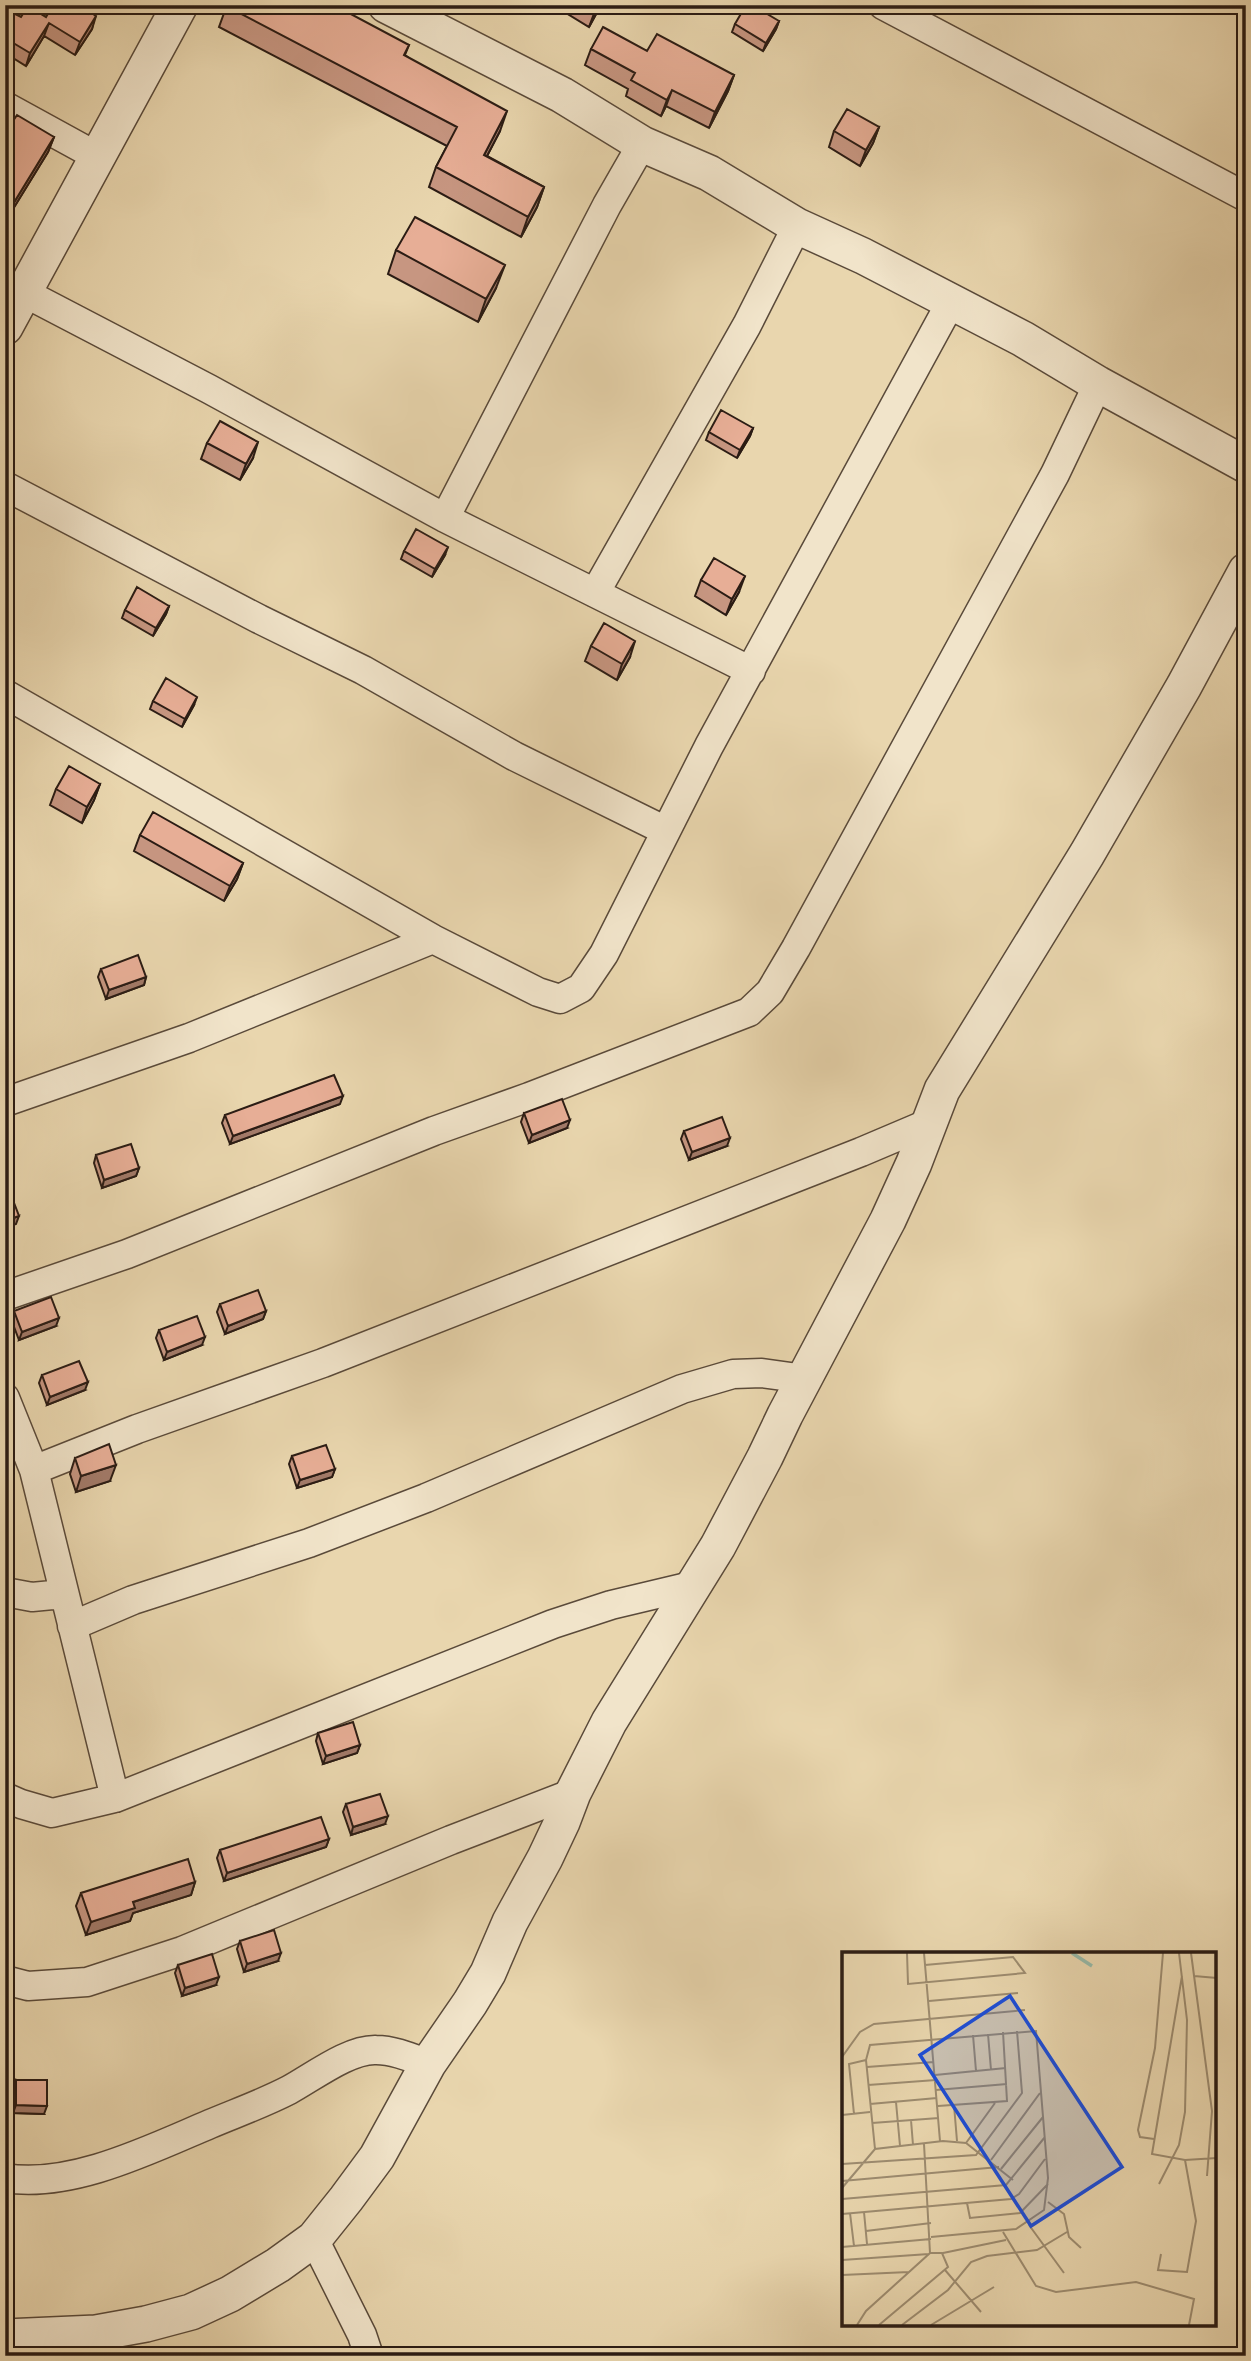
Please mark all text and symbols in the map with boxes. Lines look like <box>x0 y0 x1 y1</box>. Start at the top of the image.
inset map <box>842 1952 1216 2326</box>

